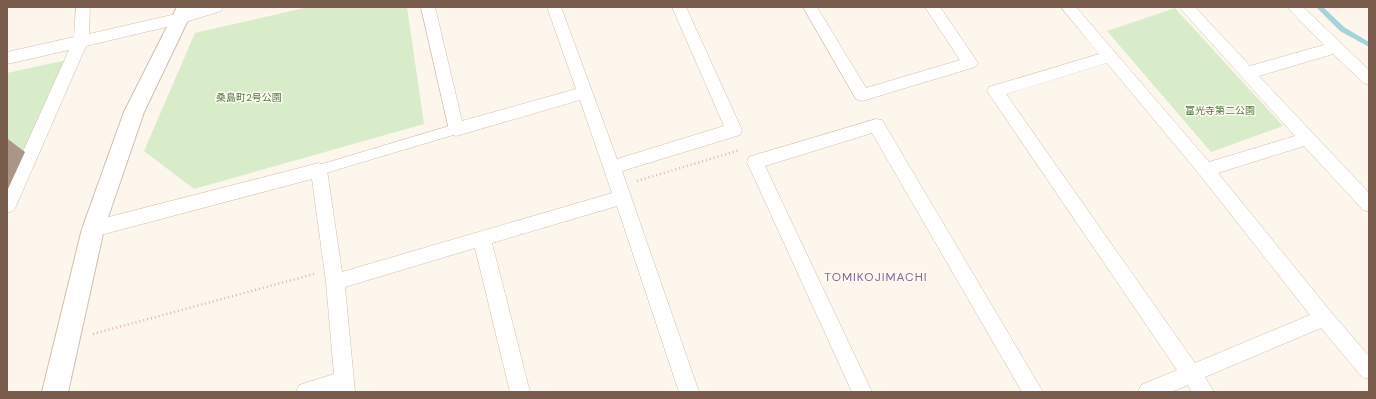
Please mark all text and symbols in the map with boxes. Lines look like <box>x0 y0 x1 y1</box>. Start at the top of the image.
park label: 桑島町2号公園 <box>216 91 282 104</box>
park label: 富光寺第二公園 <box>1185 104 1255 117</box>
district label: TOMIKOJIMACHI <box>824 269 928 285</box>

